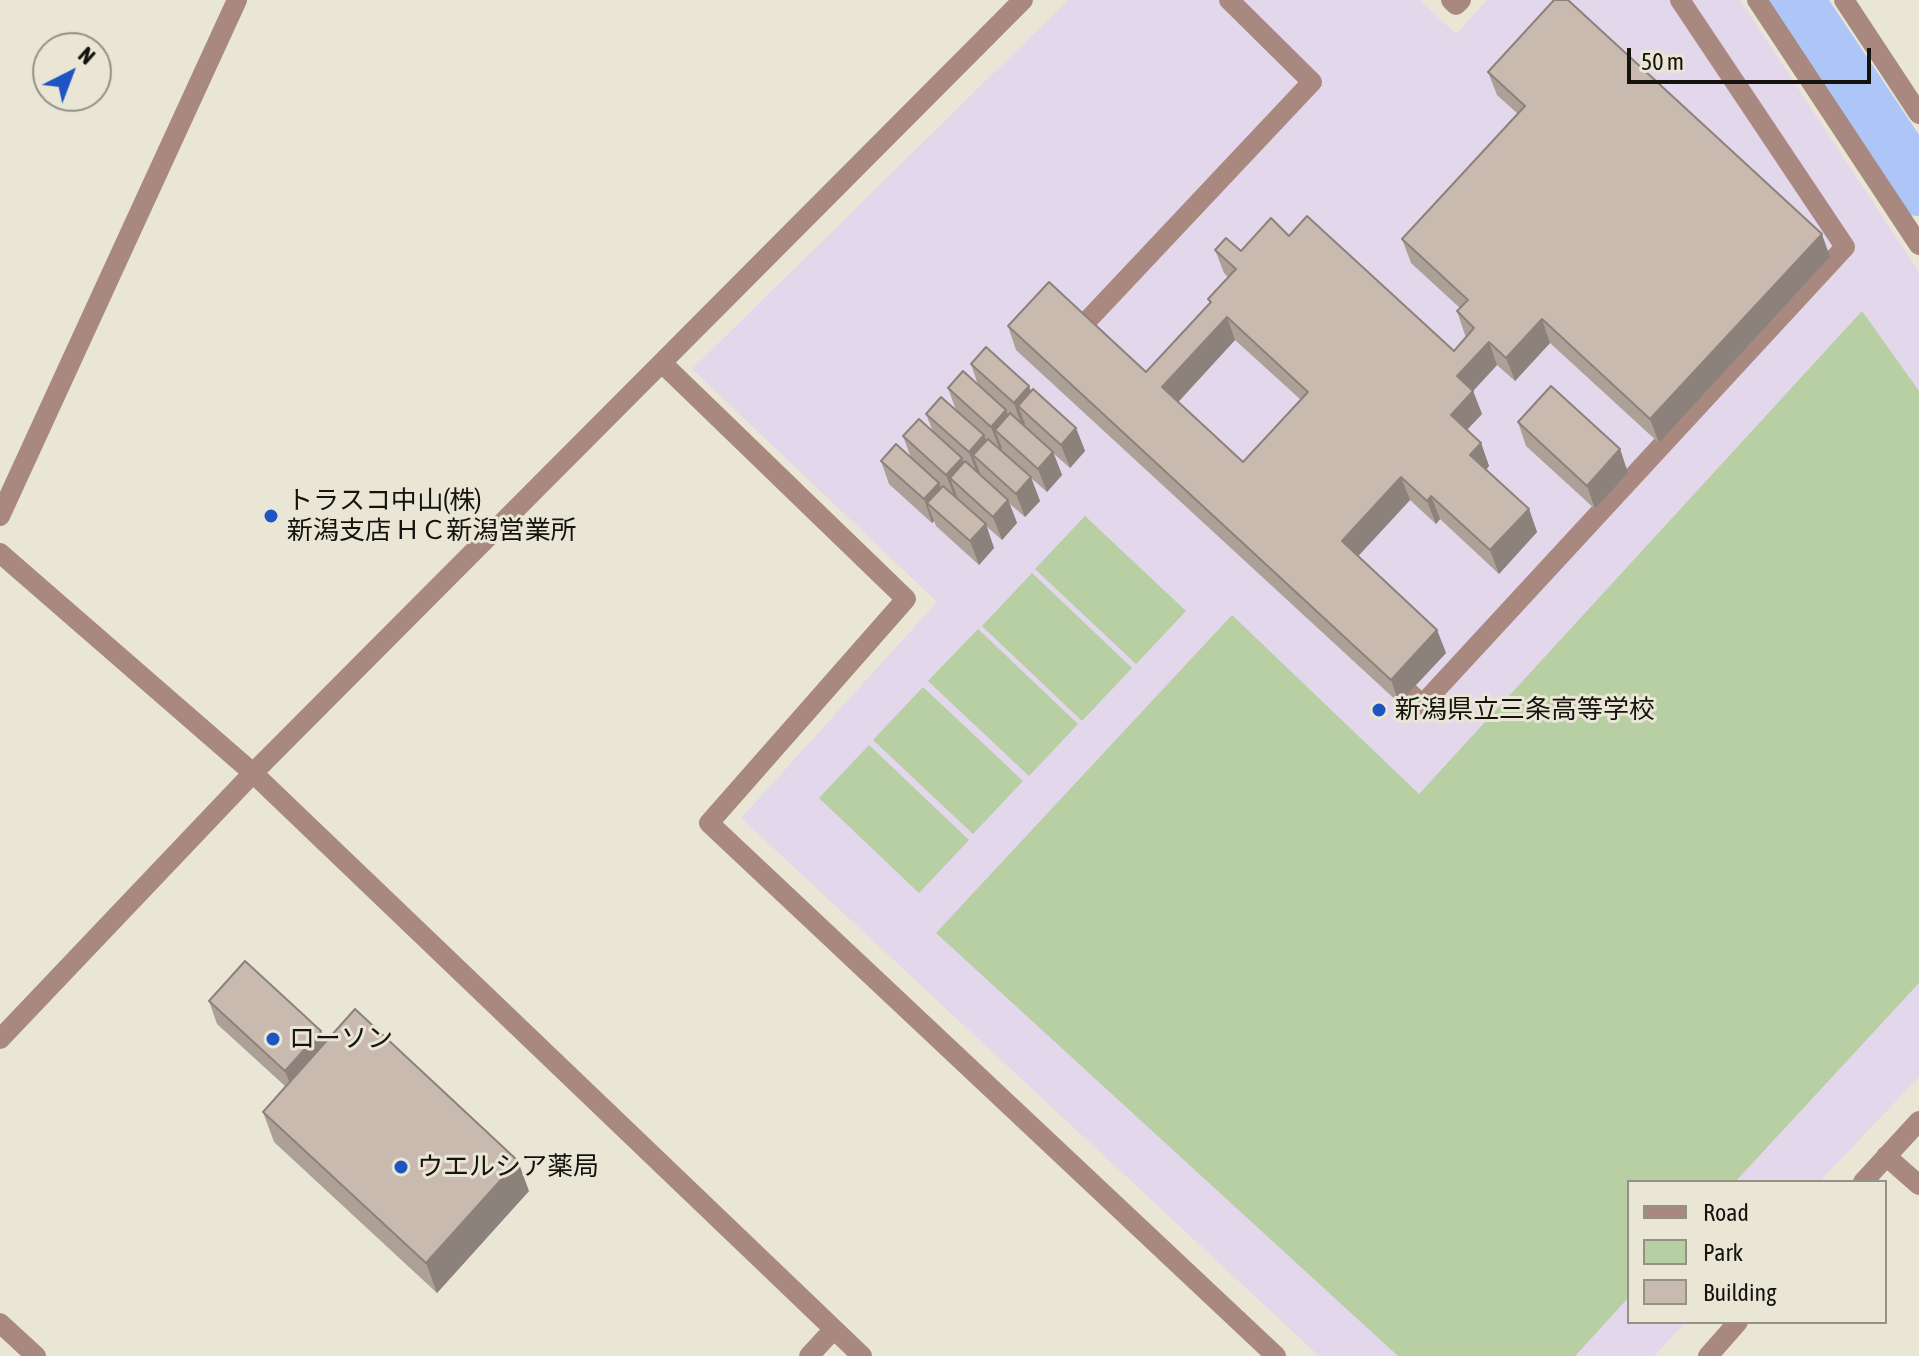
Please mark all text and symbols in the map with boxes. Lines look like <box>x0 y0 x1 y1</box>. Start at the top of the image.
north arrow <box>32 32 112 112</box>
scale bar <box>1631 32 1875 82</box>
text: N <box>73 42 100 70</box>
text: 50 m <box>1641 48 1684 75</box>
place label: トラスコ中山(株) 新潟支店 ＨＣ新潟営業所 <box>287 485 577 546</box>
marker: トラスコ中山(株) 新潟支店 ＨＣ新潟営業所 <box>262 507 280 525</box>
place label: 新潟県立三条高等学校 <box>1395 694 1655 726</box>
marker: 新潟県立三条高等学校 <box>1370 701 1388 719</box>
place label: ローソン <box>289 1023 393 1055</box>
marker: ローソン <box>264 1030 282 1048</box>
place label: ウエルシア薬局 <box>417 1151 599 1183</box>
marker: ウエルシア薬局 <box>392 1158 410 1176</box>
legend <box>1627 1180 1887 1324</box>
text: Road <box>1703 1199 1749 1226</box>
text: Park <box>1703 1239 1743 1266</box>
text: Building <box>1703 1279 1776 1306</box>

